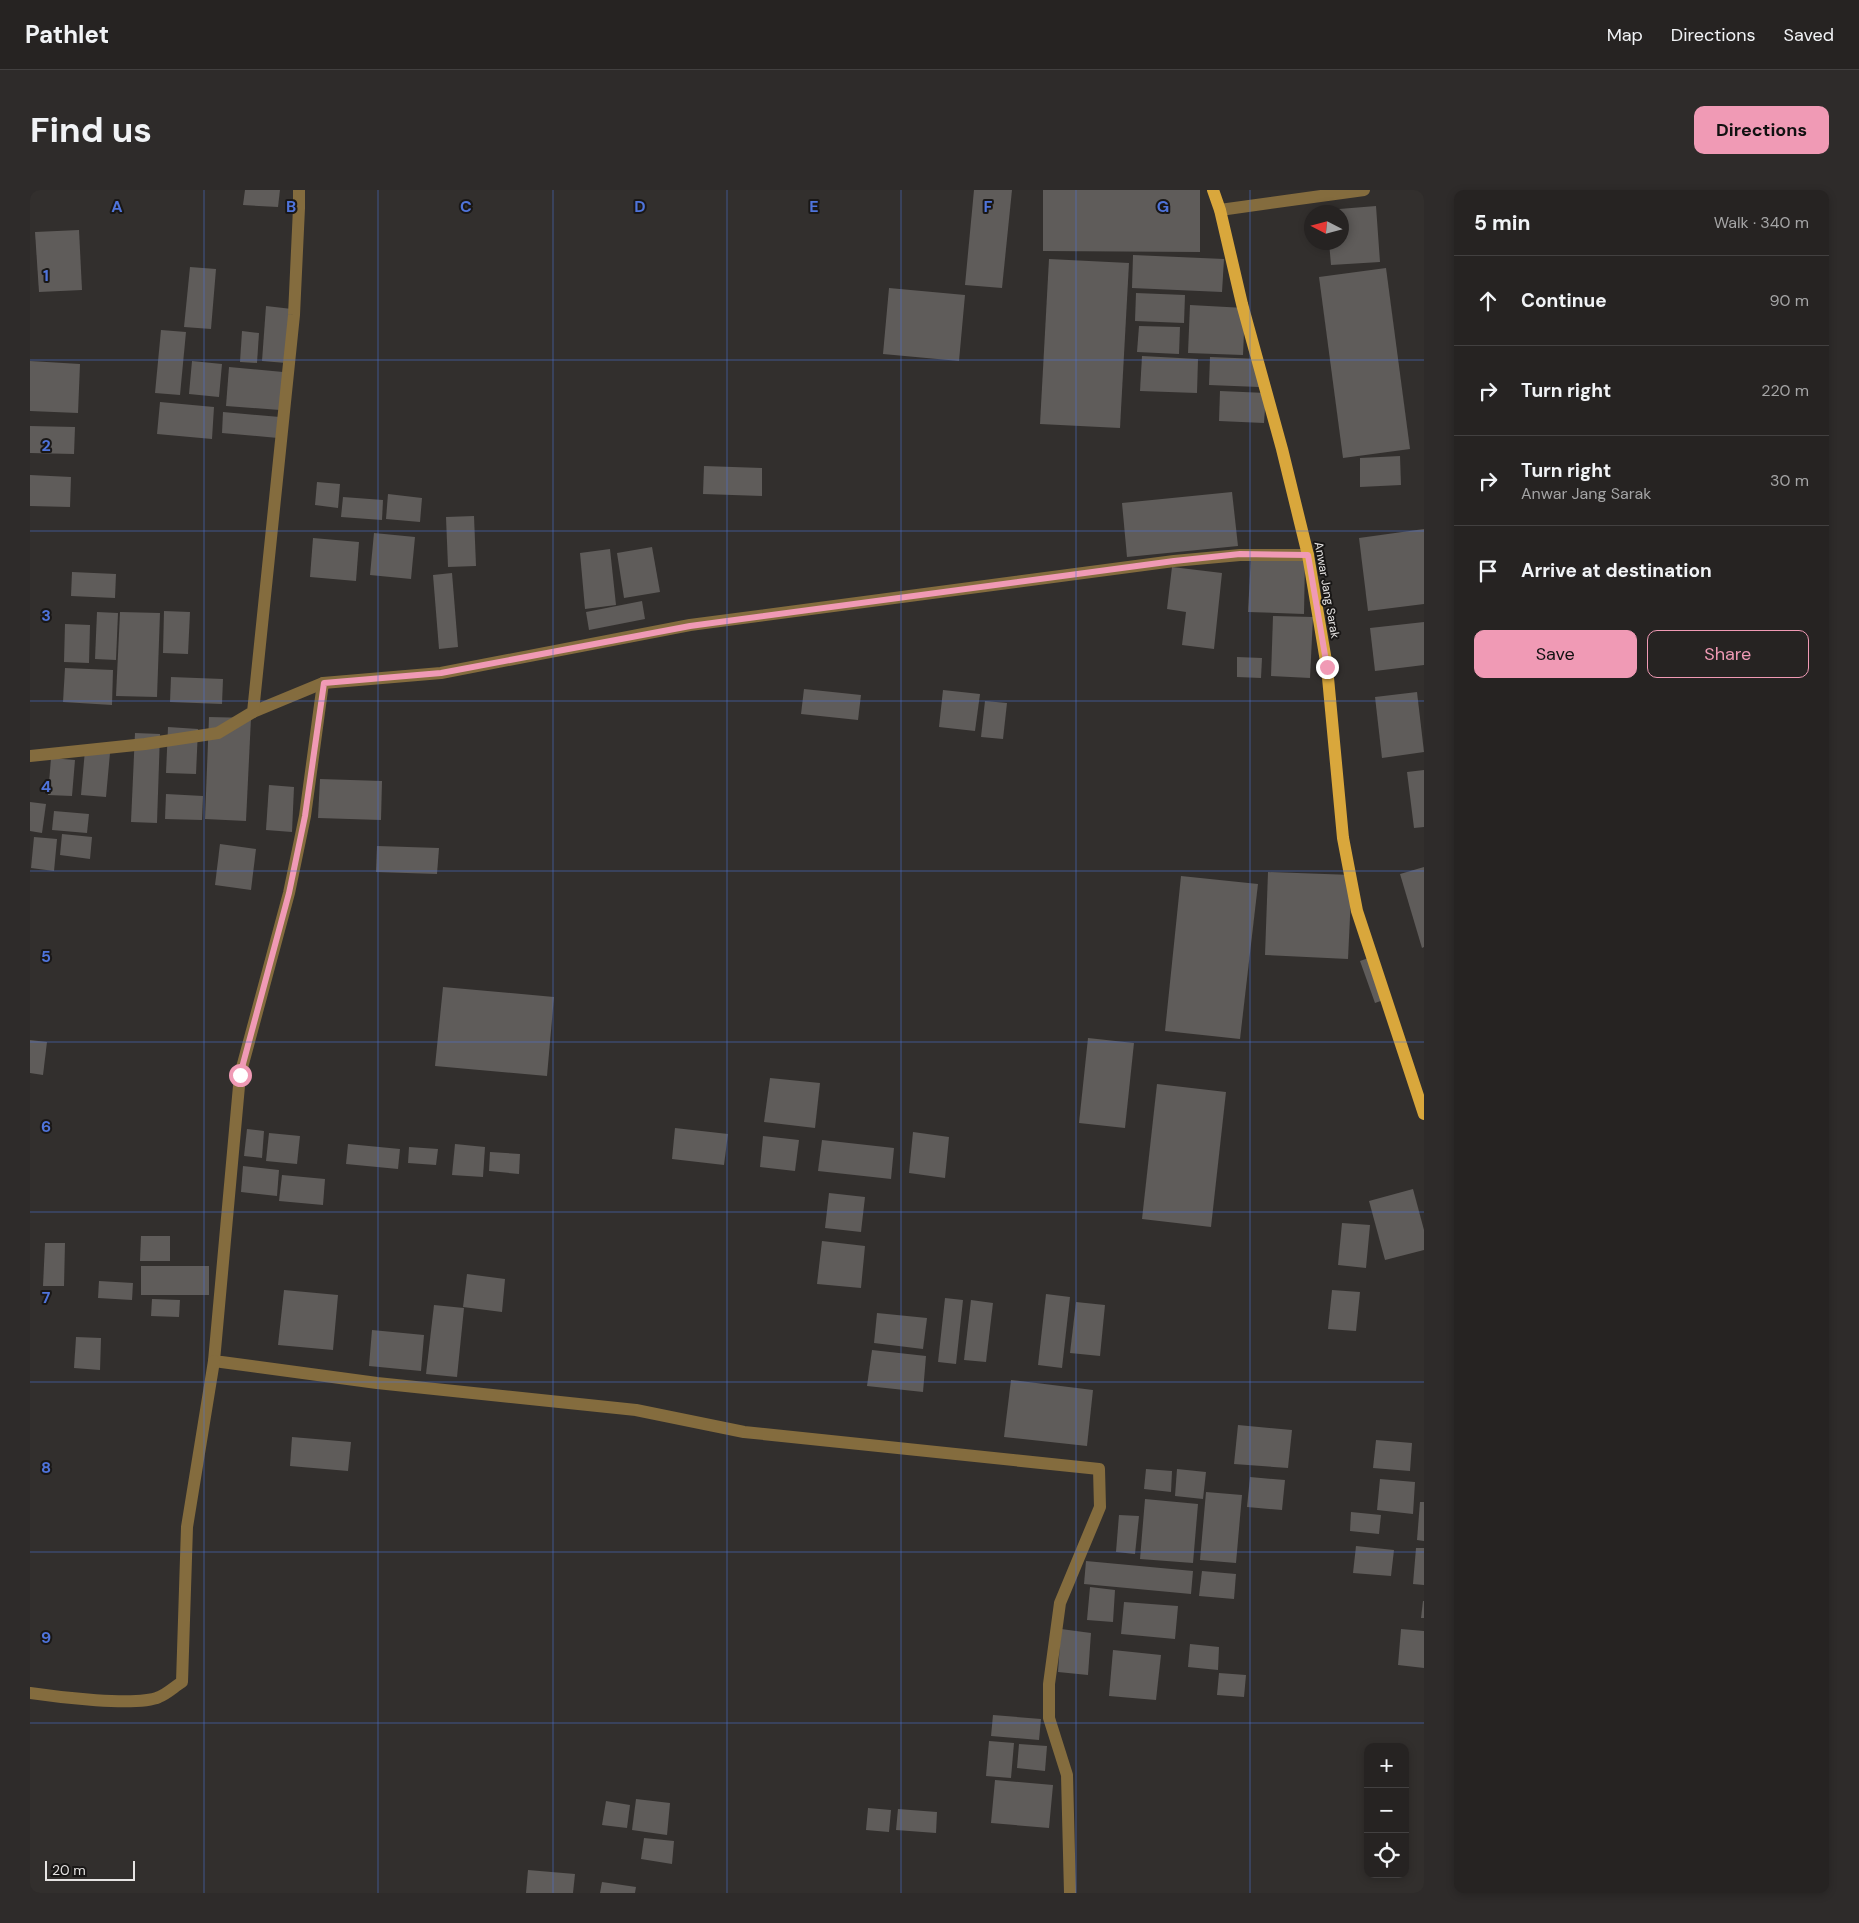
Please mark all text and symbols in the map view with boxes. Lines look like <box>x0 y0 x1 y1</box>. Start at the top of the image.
text: Pathlet <box>25 19 109 50</box>
text: Map <box>1607 23 1643 47</box>
text: Directions <box>1671 23 1756 47</box>
text: Saved <box>1784 23 1834 47</box>
button: Directions <box>1694 106 1829 154</box>
text: Find us <box>30 107 152 153</box>
text: A <box>111 196 123 217</box>
text: B <box>286 196 296 217</box>
text: C <box>460 196 472 217</box>
text: D <box>634 196 646 217</box>
text: E <box>809 196 819 217</box>
text: F <box>984 196 993 217</box>
text: G <box>1157 196 1169 217</box>
north arrow <box>1304 205 1349 250</box>
text: 5 min <box>1474 209 1530 237</box>
text: Walk · 340 m <box>1714 212 1809 233</box>
text: 1 <box>43 265 49 286</box>
icon: ahead <box>1474 287 1502 315</box>
text: Continue <box>1521 288 1607 313</box>
text: 90 m <box>1769 290 1809 311</box>
icon: right <box>1474 377 1502 405</box>
text: Turn right <box>1521 378 1611 403</box>
text: 220 m <box>1761 380 1809 401</box>
text: 2 <box>41 435 51 456</box>
text: Turn right <box>1521 458 1611 483</box>
icon: right <box>1474 467 1502 495</box>
text: 30 m <box>1770 470 1809 491</box>
text: Anwar Jang Sarak <box>1521 483 1651 504</box>
street label: Anwar Jang Sarak <box>1311 540 1343 640</box>
icon: arrive <box>1474 557 1502 585</box>
text: Arrive at destination <box>1521 558 1712 583</box>
text: 3 <box>41 605 51 626</box>
button: Save <box>1474 630 1637 678</box>
button: Share <box>1647 630 1809 678</box>
route end <box>1316 656 1339 679</box>
text: 4 <box>41 776 51 797</box>
text: 5 <box>41 946 51 967</box>
route start <box>229 1064 252 1087</box>
text: 6 <box>41 1116 51 1137</box>
text: 7 <box>42 1287 51 1308</box>
text: 8 <box>41 1457 51 1478</box>
text: 9 <box>41 1627 51 1648</box>
map controls <box>1364 1743 1409 1878</box>
button: + <box>1364 1743 1409 1788</box>
button: − <box>1364 1788 1409 1833</box>
button: locate <box>1364 1833 1409 1878</box>
scale bar <box>45 1858 135 1881</box>
text: 20 m <box>52 1861 86 1879</box>

